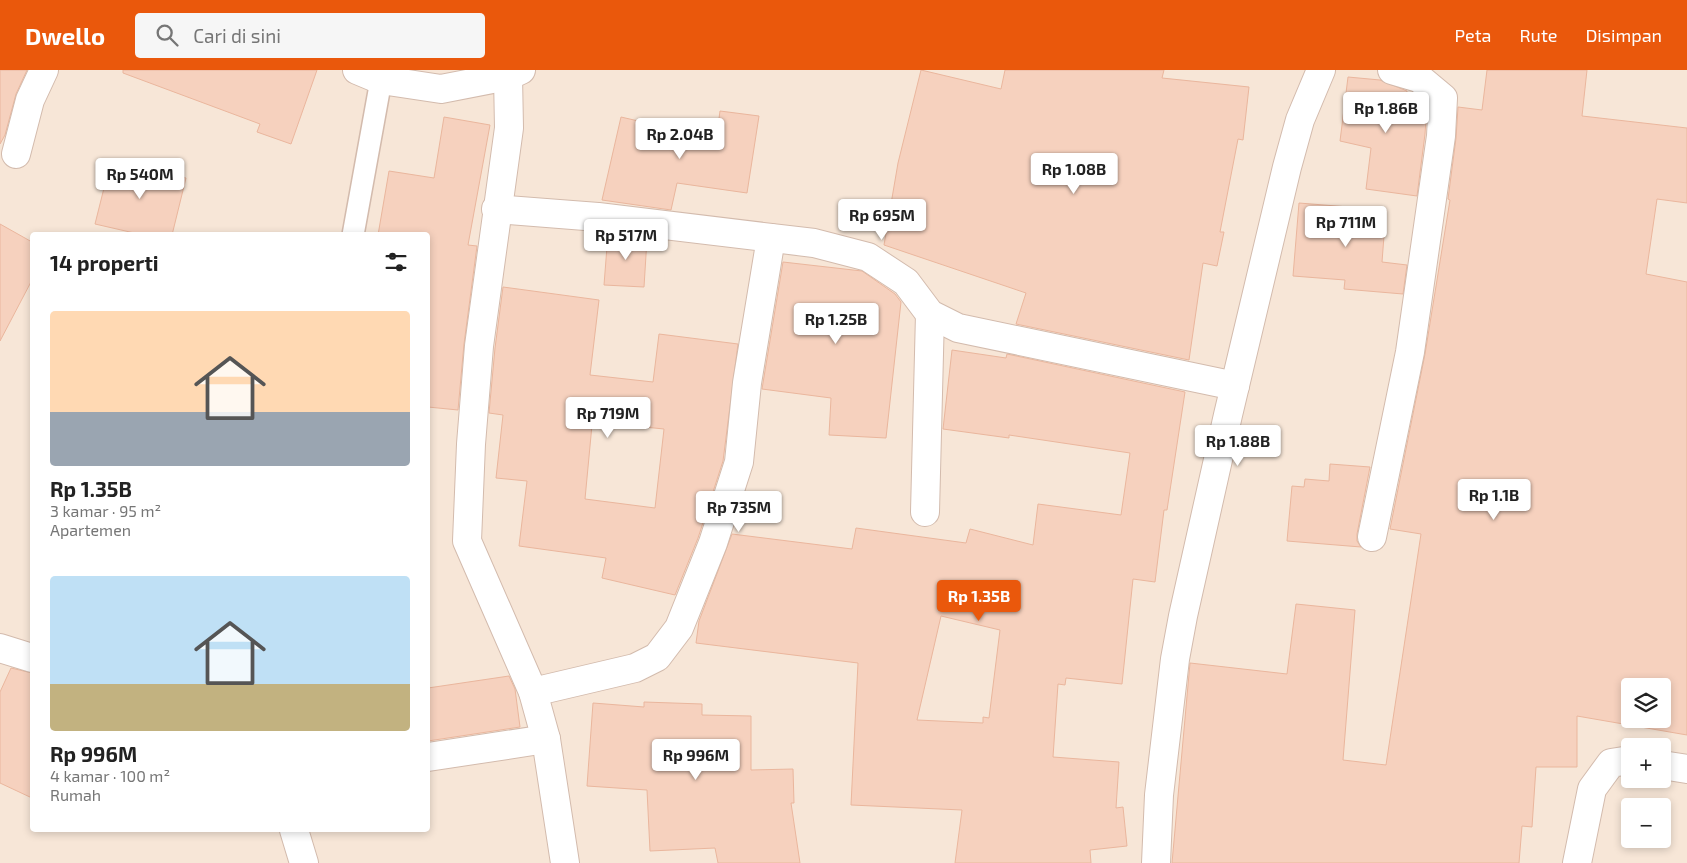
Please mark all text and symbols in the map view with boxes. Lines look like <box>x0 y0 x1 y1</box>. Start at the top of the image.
search box <box>135 13 485 58</box>
text: Dwello <box>25 21 105 50</box>
icon: search <box>153 21 181 49</box>
text: Cari di sini <box>193 24 281 47</box>
text: Peta <box>1455 24 1492 46</box>
text: Rute <box>1520 24 1557 46</box>
text: Disimpan <box>1585 24 1662 46</box>
pin: Rp 1.86B <box>1334 92 1438 134</box>
text: Rp 1.86B <box>1354 98 1418 117</box>
pin: Rp 2.04B <box>628 118 732 160</box>
text: Rp 2.04B <box>646 124 714 143</box>
pin: Rp 1.08B <box>1022 152 1126 195</box>
pin: Rp 540M <box>94 158 186 200</box>
text: Rp 1.08B <box>1042 159 1106 178</box>
text: Rp 540M <box>106 164 174 183</box>
pin: Rp 695M <box>836 198 928 241</box>
text: Rp 695M <box>849 205 915 224</box>
pin: Rp 711M <box>1300 206 1392 248</box>
text: Rp 711M <box>1316 212 1376 231</box>
pin: Rp 517M <box>580 218 672 261</box>
text: Rp 517M <box>595 225 657 244</box>
icon: filters <box>382 248 410 276</box>
text: 14 properti <box>50 250 159 275</box>
pin: Rp 1.25B <box>784 302 888 345</box>
text: Rp 1.25B <box>805 309 867 328</box>
icon: home <box>185 343 275 433</box>
pin: Rp 719M <box>562 396 654 439</box>
text: Rp 719M <box>577 403 639 422</box>
pin: Rp 1.88B <box>1186 424 1290 467</box>
text: Rp 1.88B <box>1206 431 1270 450</box>
text: Rp 1.35B <box>50 476 132 501</box>
pin: Rp 1.1B <box>1448 478 1540 521</box>
text: Rp 1.1B <box>1469 485 1519 504</box>
pin: Rp 735M <box>693 490 785 533</box>
text: Rp 735M <box>707 497 771 516</box>
text: 3 kamar · 95 m² <box>50 501 161 520</box>
text: Apartemen <box>50 520 131 539</box>
pin: Rp 1.35B <box>927 580 1031 622</box>
text: Rp 1.35B <box>948 586 1010 605</box>
icon: home <box>185 608 275 698</box>
map controls <box>1621 678 1671 848</box>
button: layers <box>1621 678 1671 728</box>
pin: Rp 996M <box>650 738 742 781</box>
button: + <box>1621 738 1671 788</box>
text: Rp 996M <box>50 741 137 766</box>
text: Rp 996M <box>663 745 729 764</box>
text: 4 kamar · 100 m² <box>50 766 170 785</box>
text: Rumah <box>50 785 101 804</box>
button: − <box>1621 798 1671 848</box>

